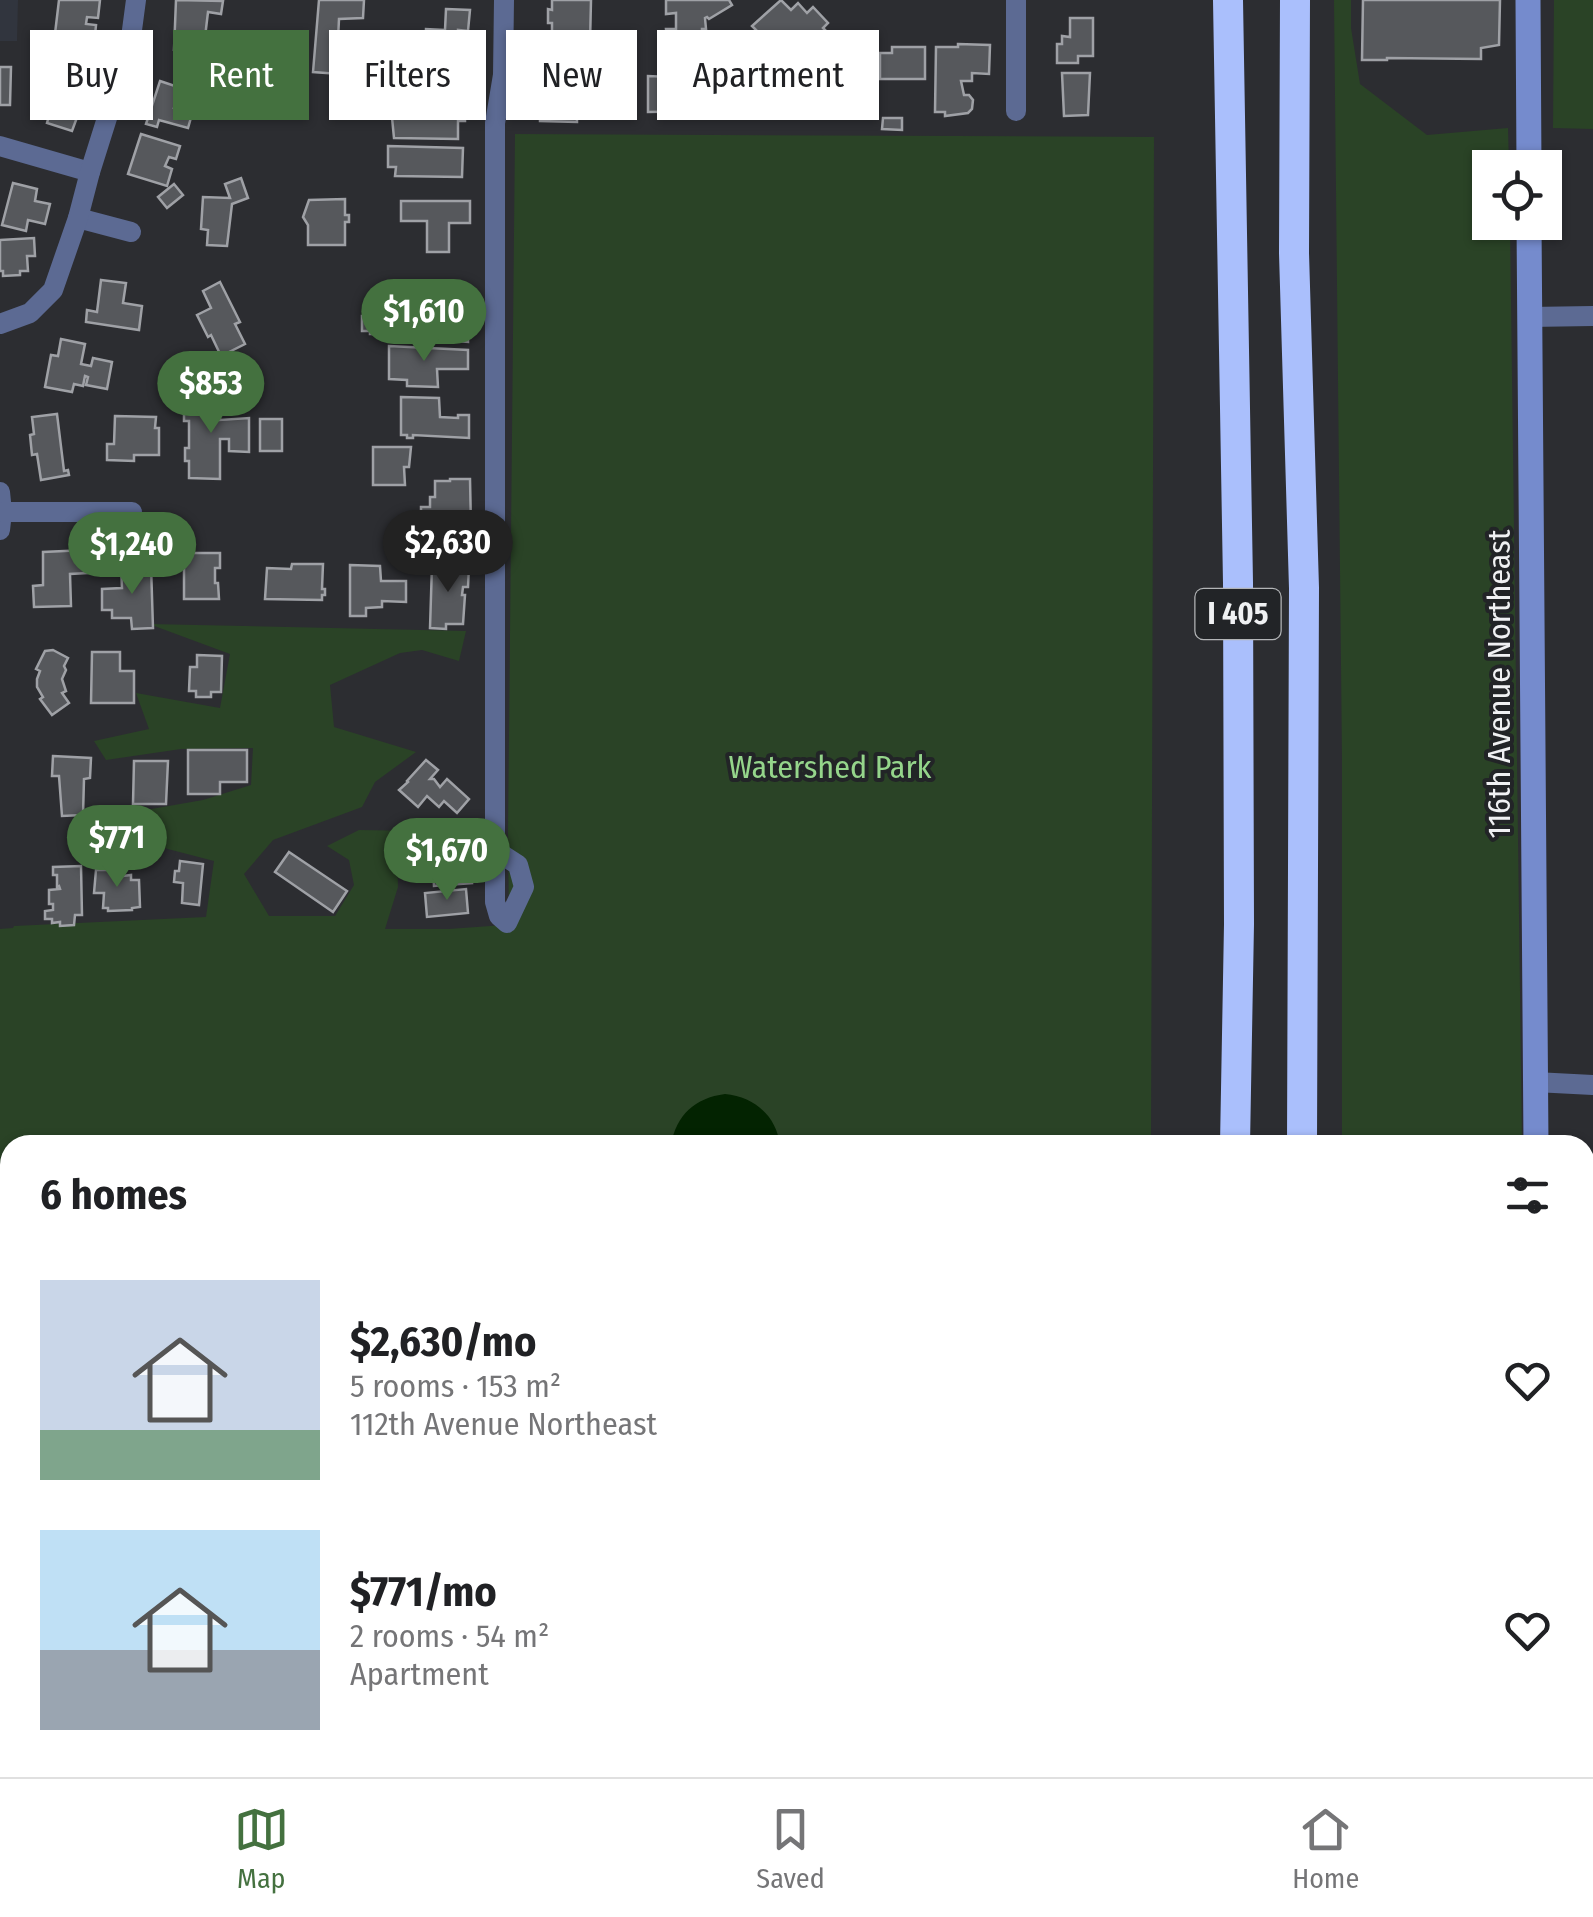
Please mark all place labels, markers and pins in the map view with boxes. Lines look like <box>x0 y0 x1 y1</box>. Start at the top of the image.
pin: $1,610 <box>343 279 505 364</box>
pin: $853 <box>152 351 270 436</box>
pin: $2,630 <box>367 510 529 595</box>
pin: $1,240 <box>51 512 213 597</box>
pin: $771 <box>58 805 176 890</box>
pin: $1,670 <box>366 818 528 903</box>

